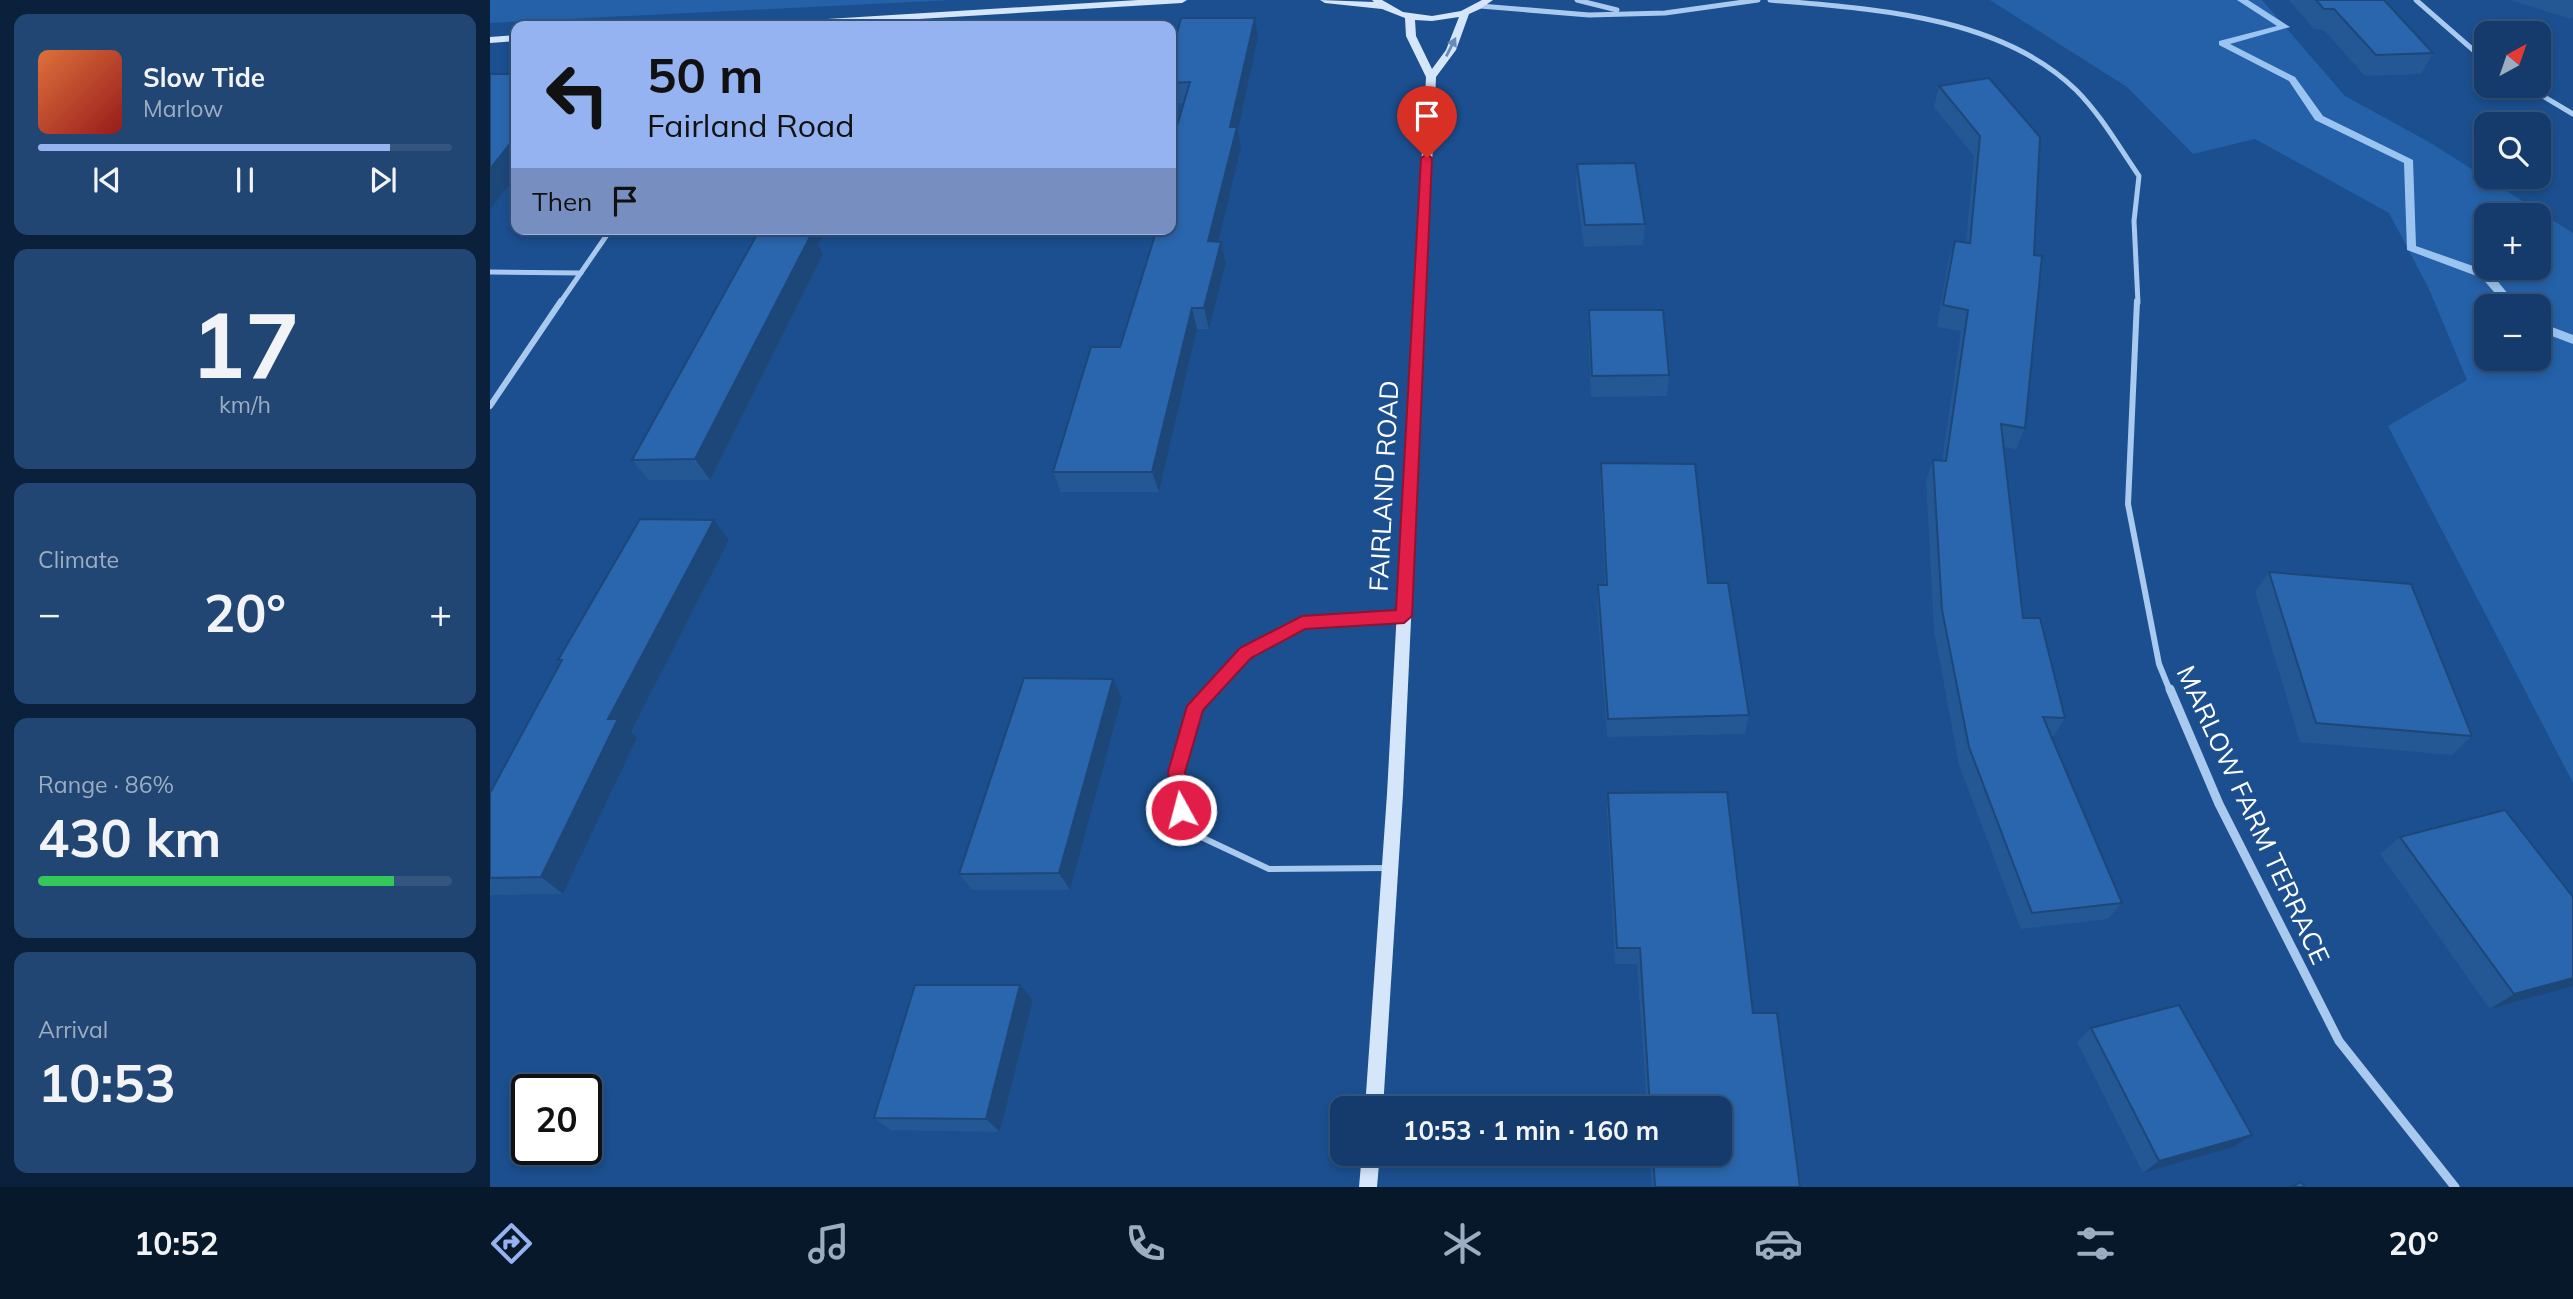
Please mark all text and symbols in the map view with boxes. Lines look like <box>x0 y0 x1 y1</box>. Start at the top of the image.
north arrow <box>2474 21 2552 98</box>
map controls <box>2474 21 2551 371</box>
one-way arrow <box>1445 37 1456 57</box>
text: 50 m <box>647 44 763 105</box>
icon: left <box>532 49 623 140</box>
text: Slow Tide <box>143 61 265 94</box>
pin <box>1397 86 1457 158</box>
text: Marlow <box>143 94 223 123</box>
icon: arrive <box>1408 97 1446 135</box>
text: Fairland Road <box>647 105 854 145</box>
button: search <box>2474 112 2551 189</box>
icon: previous <box>88 161 126 199</box>
icon: pause <box>226 161 264 199</box>
icon: next <box>364 161 402 199</box>
icon: arrive <box>606 182 644 220</box>
text: Then <box>532 185 592 218</box>
button: + <box>2474 203 2551 280</box>
text: 17 <box>190 287 300 401</box>
button: − <box>2474 294 2551 371</box>
street label: FAIRLAND ROAD <box>1361 380 1406 592</box>
text: km/h <box>219 390 271 419</box>
text: Climate <box>38 545 119 574</box>
text: 20° <box>204 580 286 645</box>
text: − <box>38 589 61 637</box>
text: + <box>429 589 452 637</box>
street label: MARLOW FARM TERRACE <box>2170 660 2337 969</box>
text: Range · 86% <box>38 770 174 799</box>
position arrow <box>1144 773 1218 847</box>
text: 430 km <box>38 805 221 870</box>
text: Arrival <box>38 1015 108 1044</box>
text: 10:53 <box>38 1050 176 1115</box>
speed limit sign: 20 <box>511 1074 602 1165</box>
text: 10:53 · 1 min · 160 m <box>1403 1114 1659 1147</box>
icon: directions <box>487 1219 536 1268</box>
icon: music <box>804 1219 853 1268</box>
icon: phone <box>1121 1219 1170 1268</box>
icon: climate <box>1438 1219 1487 1268</box>
icon: car <box>1754 1219 1803 1268</box>
icon: filters <box>2071 1219 2120 1268</box>
text: 10:52 <box>134 1223 219 1263</box>
text: 20° <box>2388 1223 2439 1263</box>

